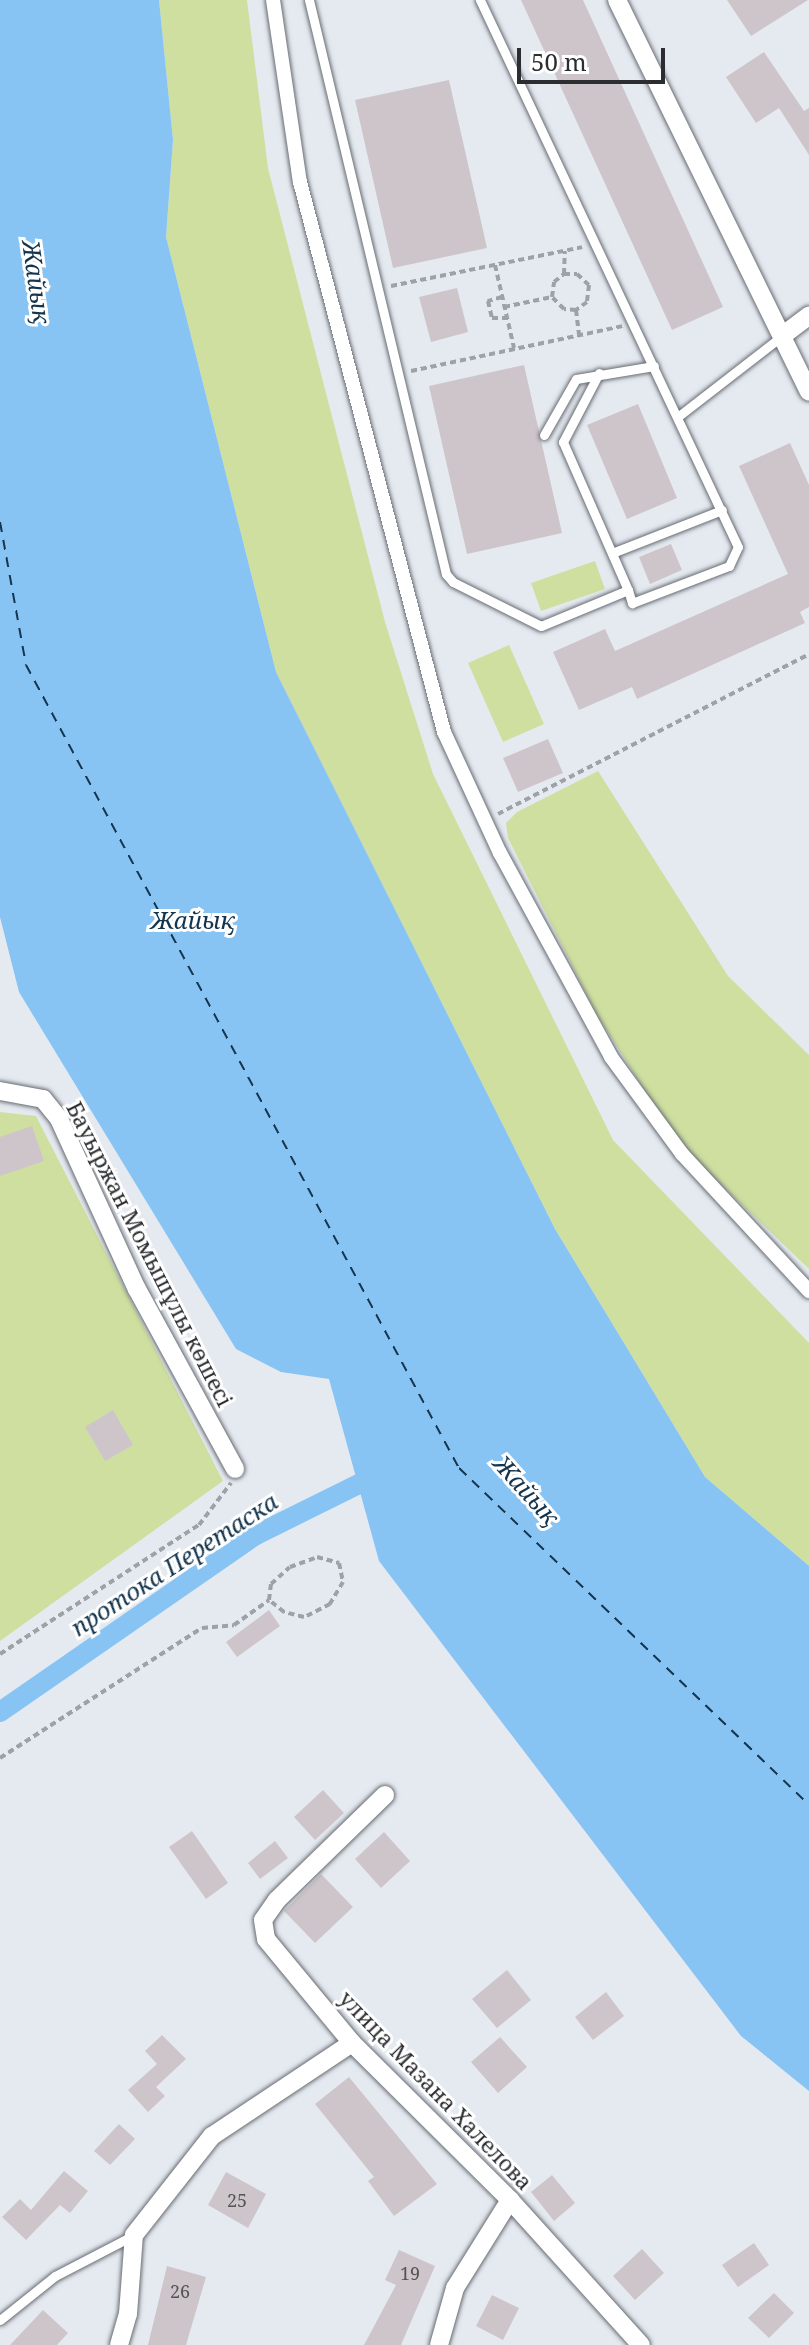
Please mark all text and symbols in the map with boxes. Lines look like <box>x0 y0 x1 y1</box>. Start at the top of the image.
scale bar <box>521 32 669 82</box>
text: 50 m <box>531 45 587 78</box>
water label: Жайық <box>17 238 57 326</box>
water label: Жайық <box>151 906 235 934</box>
street label: Бауыржан Момышұлы көшесі <box>61 1097 239 1411</box>
water label: Жайық <box>488 1449 566 1531</box>
water label: протока Перетаска <box>65 1486 283 1642</box>
street label: улица Мазана Халелова <box>334 1985 538 2195</box>
house number: 25 <box>227 2189 247 2211</box>
house number: 19 <box>400 2262 420 2284</box>
house number: 26 <box>170 2280 190 2302</box>

